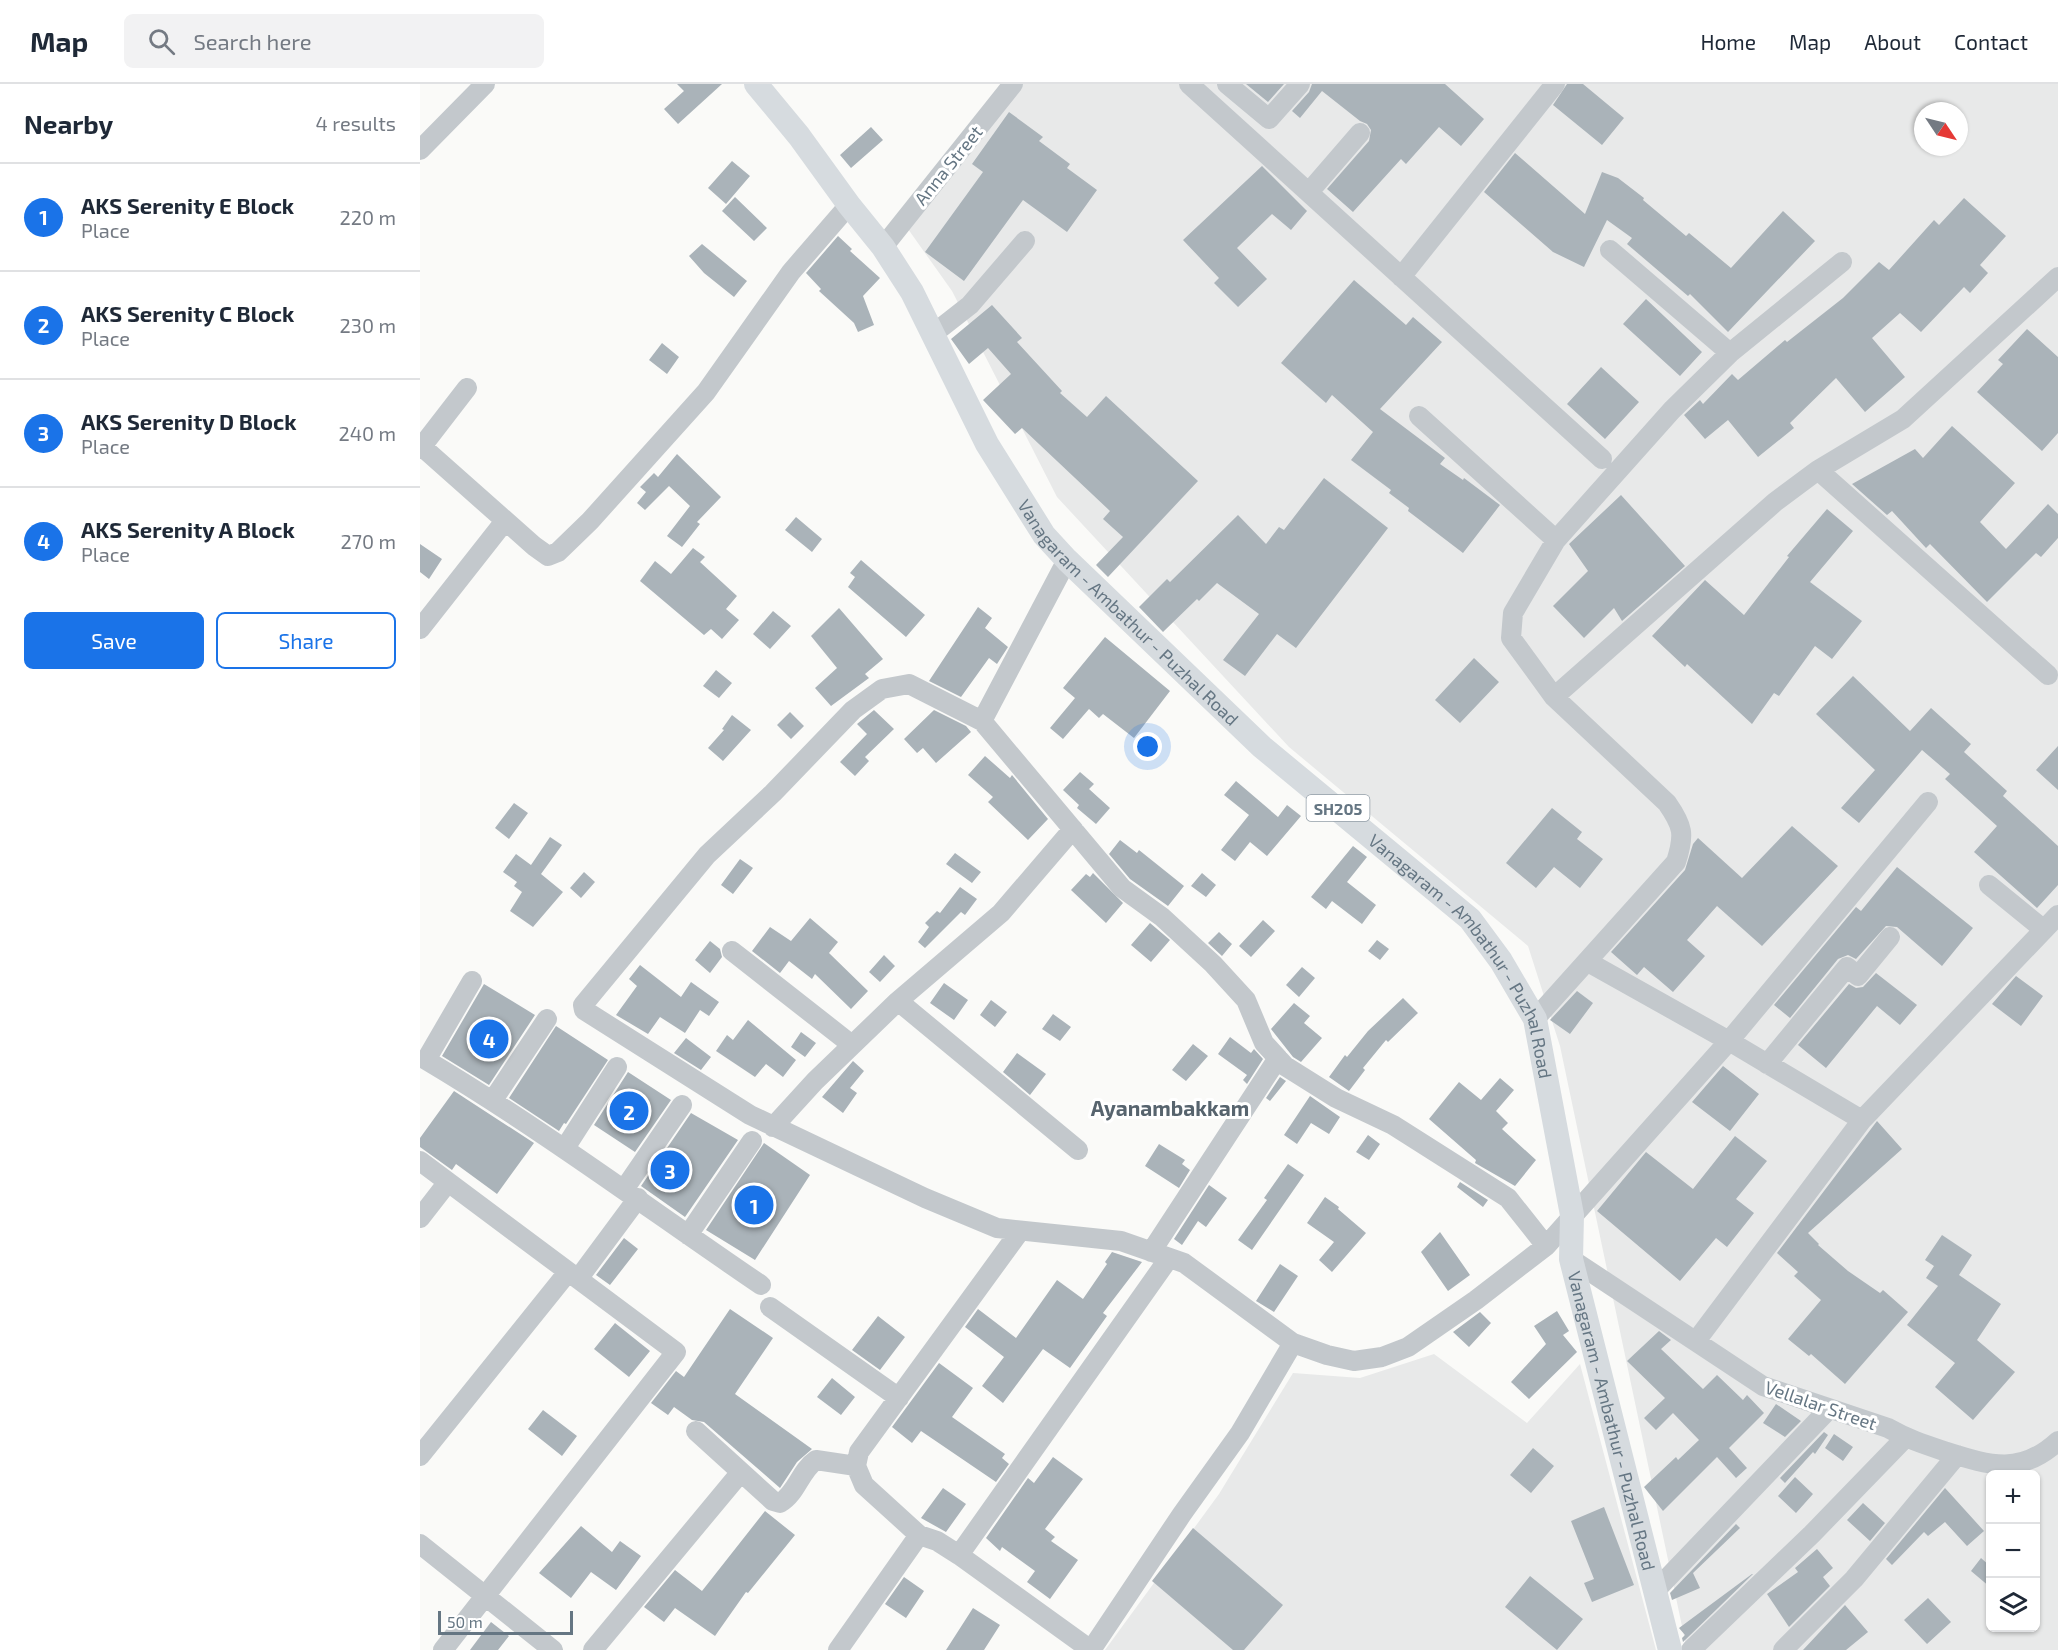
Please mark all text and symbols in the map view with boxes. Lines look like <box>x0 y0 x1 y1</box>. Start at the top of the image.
search box <box>124 14 544 68</box>
text: Map <box>30 24 88 58</box>
icon: search <box>145 25 178 58</box>
text: Search here <box>193 28 312 54</box>
text: Home <box>1700 29 1756 54</box>
text: Map <box>1789 29 1831 54</box>
text: About <box>1864 29 1921 54</box>
text: Contact <box>1954 29 2028 54</box>
north arrow <box>1914 102 1968 156</box>
text: Nearby <box>24 108 113 139</box>
text: 4 results <box>316 111 396 135</box>
street label: Anna Street <box>909 121 987 209</box>
text: AKS Serenity E Block <box>81 192 294 218</box>
text: 1 <box>39 205 48 229</box>
text: 220 m <box>339 205 396 229</box>
text: Place <box>81 218 130 242</box>
text: AKS Serenity C Block <box>81 300 294 326</box>
text: 2 <box>38 313 49 337</box>
text: 230 m <box>340 313 396 337</box>
text: Place <box>81 326 130 350</box>
text: AKS Serenity D Block <box>81 408 296 434</box>
text: 3 <box>38 421 49 445</box>
text: 240 m <box>338 421 396 445</box>
text: Place <box>81 434 130 458</box>
street label: Vanagaram - Ambathur - Puzhal Road <box>1013 495 1243 730</box>
text: AKS Serenity A Block <box>81 516 295 542</box>
text: 4 <box>37 529 50 553</box>
text: 270 m <box>340 529 396 553</box>
text: Place <box>81 542 130 566</box>
button: Save <box>24 612 204 669</box>
button: Share <box>216 612 396 669</box>
your location <box>1133 732 1162 761</box>
road number: SH205 <box>1306 795 1370 821</box>
street label: Vanagaram - Ambathur - Puzhal Road <box>1364 829 1557 1080</box>
pin: 4 <box>470 1016 508 1062</box>
pin: 2 <box>610 1088 648 1134</box>
district label: Ayanambakkam <box>1091 1095 1249 1121</box>
pin: 3 <box>650 1148 690 1192</box>
pin: 1 <box>734 1182 774 1228</box>
street label: Vanagaram - Ambathur - Puzhal Road <box>1564 1269 1660 1573</box>
street label: Vellalar Street <box>1762 1376 1880 1434</box>
map controls <box>1986 1470 2040 1632</box>
button: + <box>1986 1470 2040 1524</box>
button: − <box>1986 1524 2040 1578</box>
button: layers <box>1986 1578 2040 1632</box>
scale bar <box>438 1608 573 1636</box>
text: 50 m <box>447 1612 483 1631</box>

